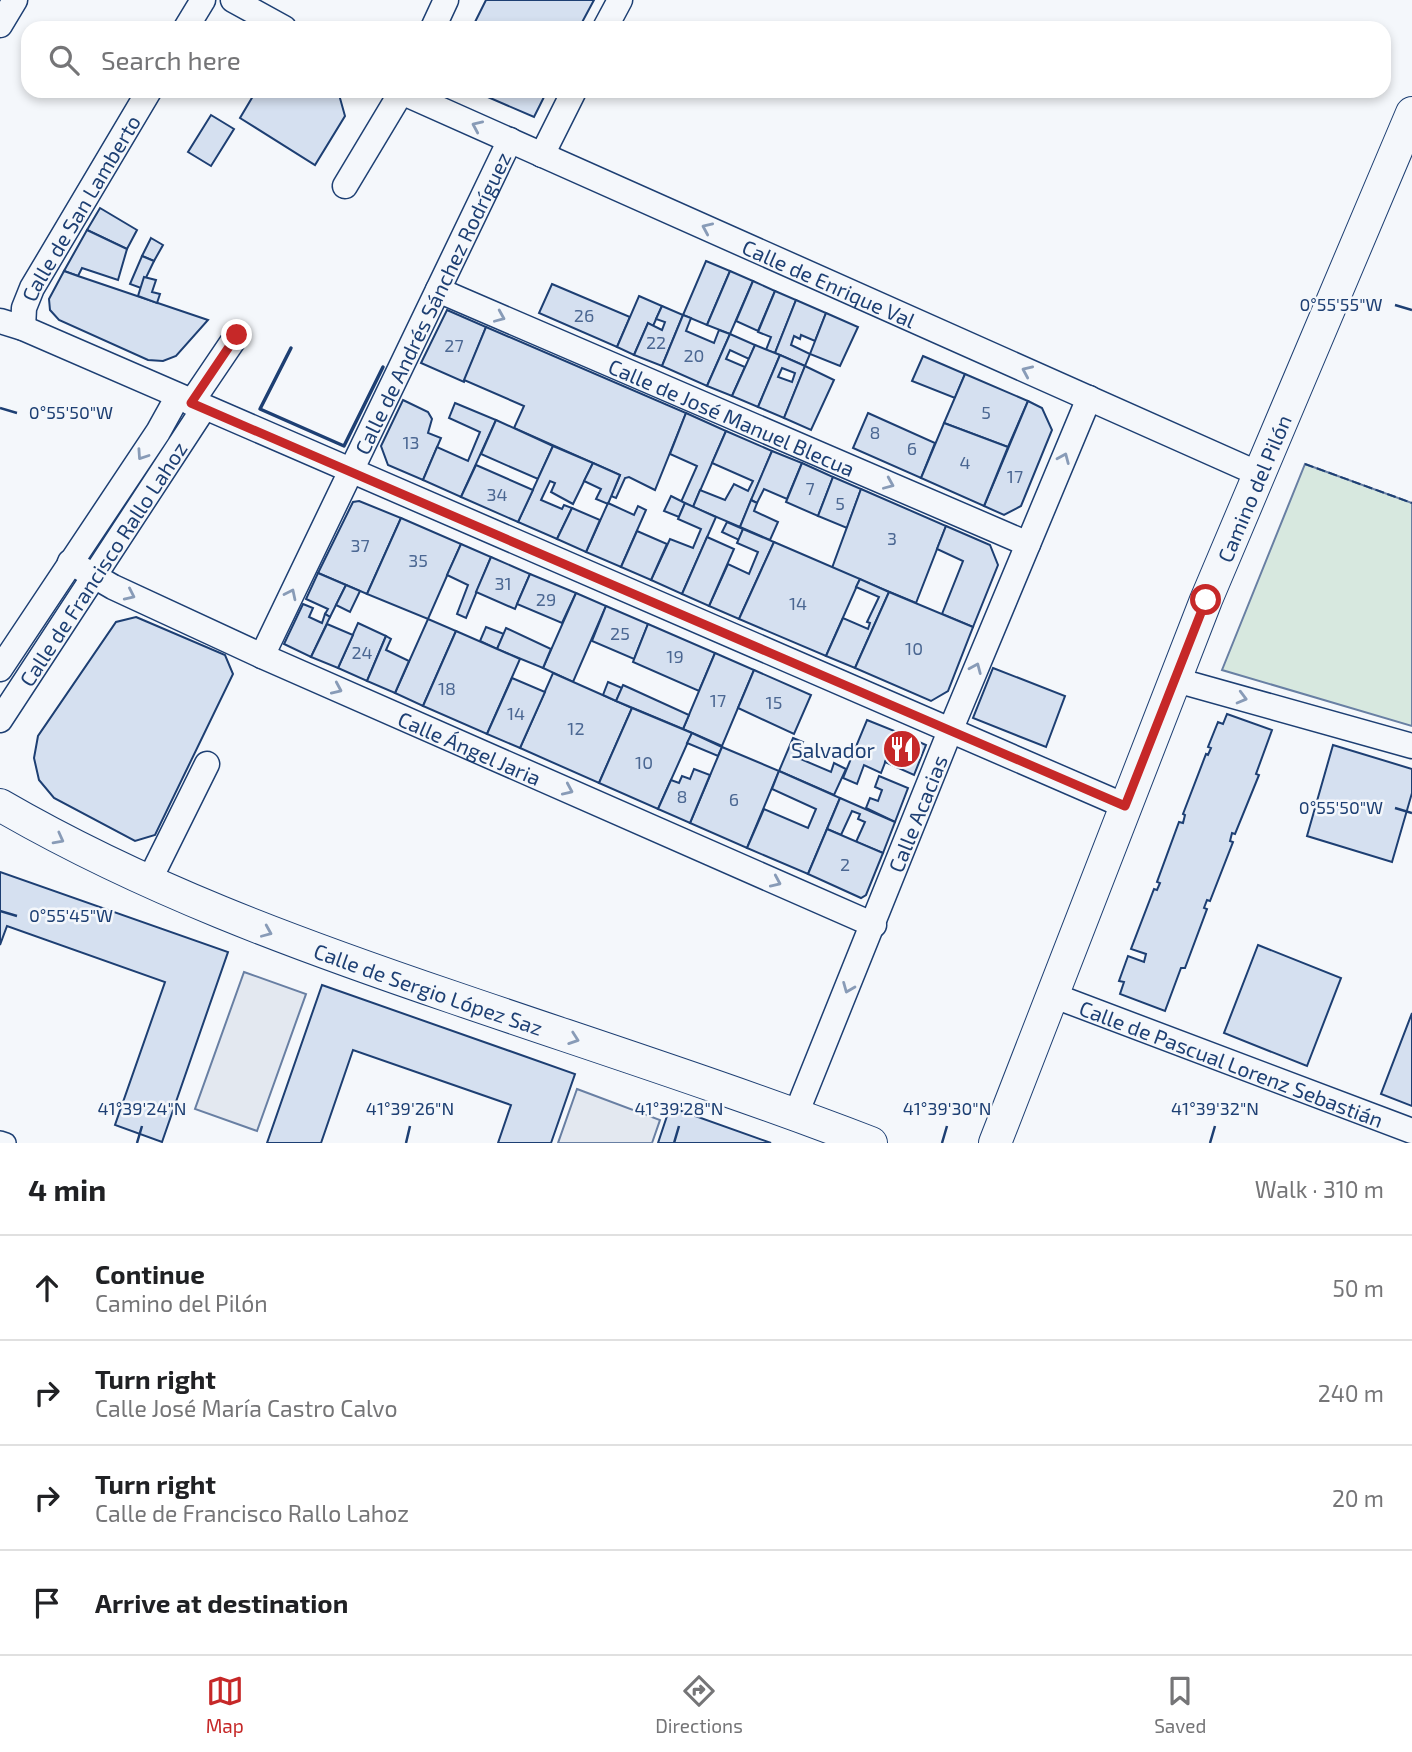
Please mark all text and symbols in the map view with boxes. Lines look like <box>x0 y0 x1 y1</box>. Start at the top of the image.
search box <box>21 21 1391 98</box>
icon: search <box>45 41 83 79</box>
text: Search here <box>101 44 241 75</box>
street label: Calle de San Lamberto <box>16 110 145 305</box>
one-way arrow <box>472 120 484 134</box>
street label: Calle de Andrés Sánchez Rodríguez <box>349 147 515 458</box>
one-way arrow <box>702 222 714 236</box>
street label: Calle de Enrique Val <box>739 233 920 332</box>
text: 0°55'55"W <box>1299 293 1383 315</box>
house number: 26 <box>574 304 594 326</box>
one-way arrow <box>493 309 506 323</box>
route end <box>221 319 252 350</box>
house number: 22 <box>646 331 666 353</box>
house number: 27 <box>444 334 464 356</box>
house number: 20 <box>684 344 704 366</box>
street label: Calle de José Manuel Blecua <box>605 353 859 481</box>
one-way arrow <box>1022 365 1034 379</box>
text: 0°55'50"W <box>29 401 113 423</box>
house number: 5 <box>981 401 991 423</box>
street label: Camino del Pilón <box>1211 411 1296 566</box>
house number: 8 <box>870 421 880 443</box>
house number: 13 <box>402 431 420 453</box>
street label: Calle de Francisco Rallo Lahoz <box>13 437 191 690</box>
house number: 6 <box>907 437 917 459</box>
one-way arrow <box>137 447 150 460</box>
house number: 4 <box>959 451 971 473</box>
one-way arrow <box>1056 453 1070 465</box>
house number: 17 <box>1007 465 1023 487</box>
one-way arrow <box>882 476 895 490</box>
house number: 7 <box>805 477 815 499</box>
house number: 34 <box>486 483 508 505</box>
house number: 5 <box>835 492 845 514</box>
house number: 3 <box>887 527 897 549</box>
house number: 37 <box>350 534 370 556</box>
house number: 35 <box>408 549 428 571</box>
house number: 31 <box>494 572 512 594</box>
route start <box>1190 584 1221 615</box>
one-way arrow <box>123 586 135 600</box>
house number: 29 <box>536 588 556 610</box>
one-way arrow <box>283 589 297 601</box>
house number: 14 <box>789 592 807 614</box>
house number: 25 <box>610 622 630 644</box>
house number: 10 <box>905 637 923 659</box>
house number: 24 <box>351 641 373 663</box>
house number: 19 <box>666 645 684 667</box>
one-way arrow <box>968 663 982 675</box>
house number: 18 <box>438 677 456 699</box>
one-way arrow <box>330 681 342 695</box>
house number: 17 <box>710 689 726 711</box>
one-way arrow <box>1236 690 1248 704</box>
house number: 15 <box>766 691 782 713</box>
house number: 14 <box>507 702 525 724</box>
street label: Calle Ángel Jaria <box>395 705 545 790</box>
house number: 12 <box>567 717 585 739</box>
restaurant icon: Salvador <box>881 728 923 770</box>
place label: Salvador <box>791 737 876 762</box>
house number: 10 <box>635 751 653 773</box>
street label: Calle Acacias <box>882 751 952 876</box>
one-way arrow <box>560 782 573 796</box>
house number: 8 <box>677 785 687 807</box>
house number: 6 <box>729 788 739 810</box>
text: 0°55'50"W <box>1299 796 1383 818</box>
one-way arrow <box>52 831 64 844</box>
house number: 2 <box>840 853 850 875</box>
one-way arrow <box>768 874 781 888</box>
text: 0°55'45"W <box>29 904 113 926</box>
one-way arrow <box>259 924 272 938</box>
street label: Calle de Sergio López Saz <box>311 937 546 1039</box>
one-way arrow <box>842 982 856 994</box>
street label: Calle de Pascual Lorenz Sebastián <box>1076 994 1387 1132</box>
one-way arrow <box>568 1030 580 1045</box>
text: 41°39'24"N <box>98 1097 187 1119</box>
text: 41°39'26"N <box>366 1097 454 1119</box>
text: 41°39'28"N <box>635 1097 723 1119</box>
text: 41°39'30"N <box>903 1097 991 1119</box>
text: 41°39'32"N <box>1171 1097 1259 1119</box>
text: 4 min <box>28 1171 106 1207</box>
text: Walk · 310 m <box>1255 1175 1384 1203</box>
text: Continue <box>95 1258 205 1289</box>
icon: ahead <box>28 1269 66 1307</box>
text: 50 m <box>1333 1274 1384 1302</box>
text: Camino del Pilón <box>95 1289 268 1317</box>
text: Turn right <box>95 1363 216 1394</box>
icon: right <box>28 1374 66 1412</box>
text: 240 m <box>1318 1379 1384 1407</box>
text: Calle José María Castro Calvo <box>95 1394 397 1422</box>
text: Turn right <box>95 1468 216 1499</box>
icon: right <box>28 1479 66 1517</box>
text: 20 m <box>1332 1484 1384 1512</box>
text: Calle de Francisco Rallo Lahoz <box>95 1499 409 1527</box>
icon: arrive <box>28 1584 66 1622</box>
text: Arrive at destination <box>95 1587 348 1618</box>
tab: Map <box>206 1672 244 1737</box>
tab: Directions <box>655 1672 743 1737</box>
tab: Saved <box>1154 1672 1206 1737</box>

